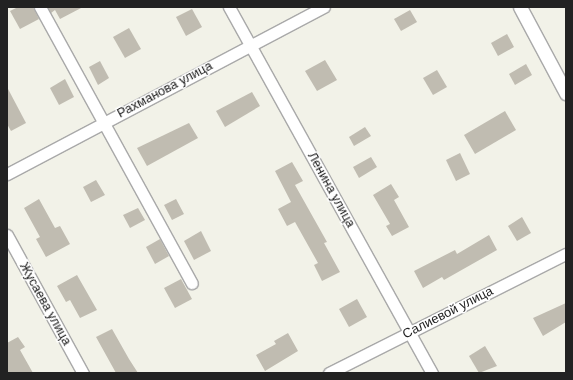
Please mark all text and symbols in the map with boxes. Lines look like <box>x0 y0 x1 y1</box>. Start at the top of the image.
street label: Рахманова улица <box>115 58 215 122</box>
street label: Ленина улица <box>304 150 358 230</box>
street label: Жусаева улица <box>16 260 74 348</box>
street label: Салиевой улица <box>400 284 496 342</box>

